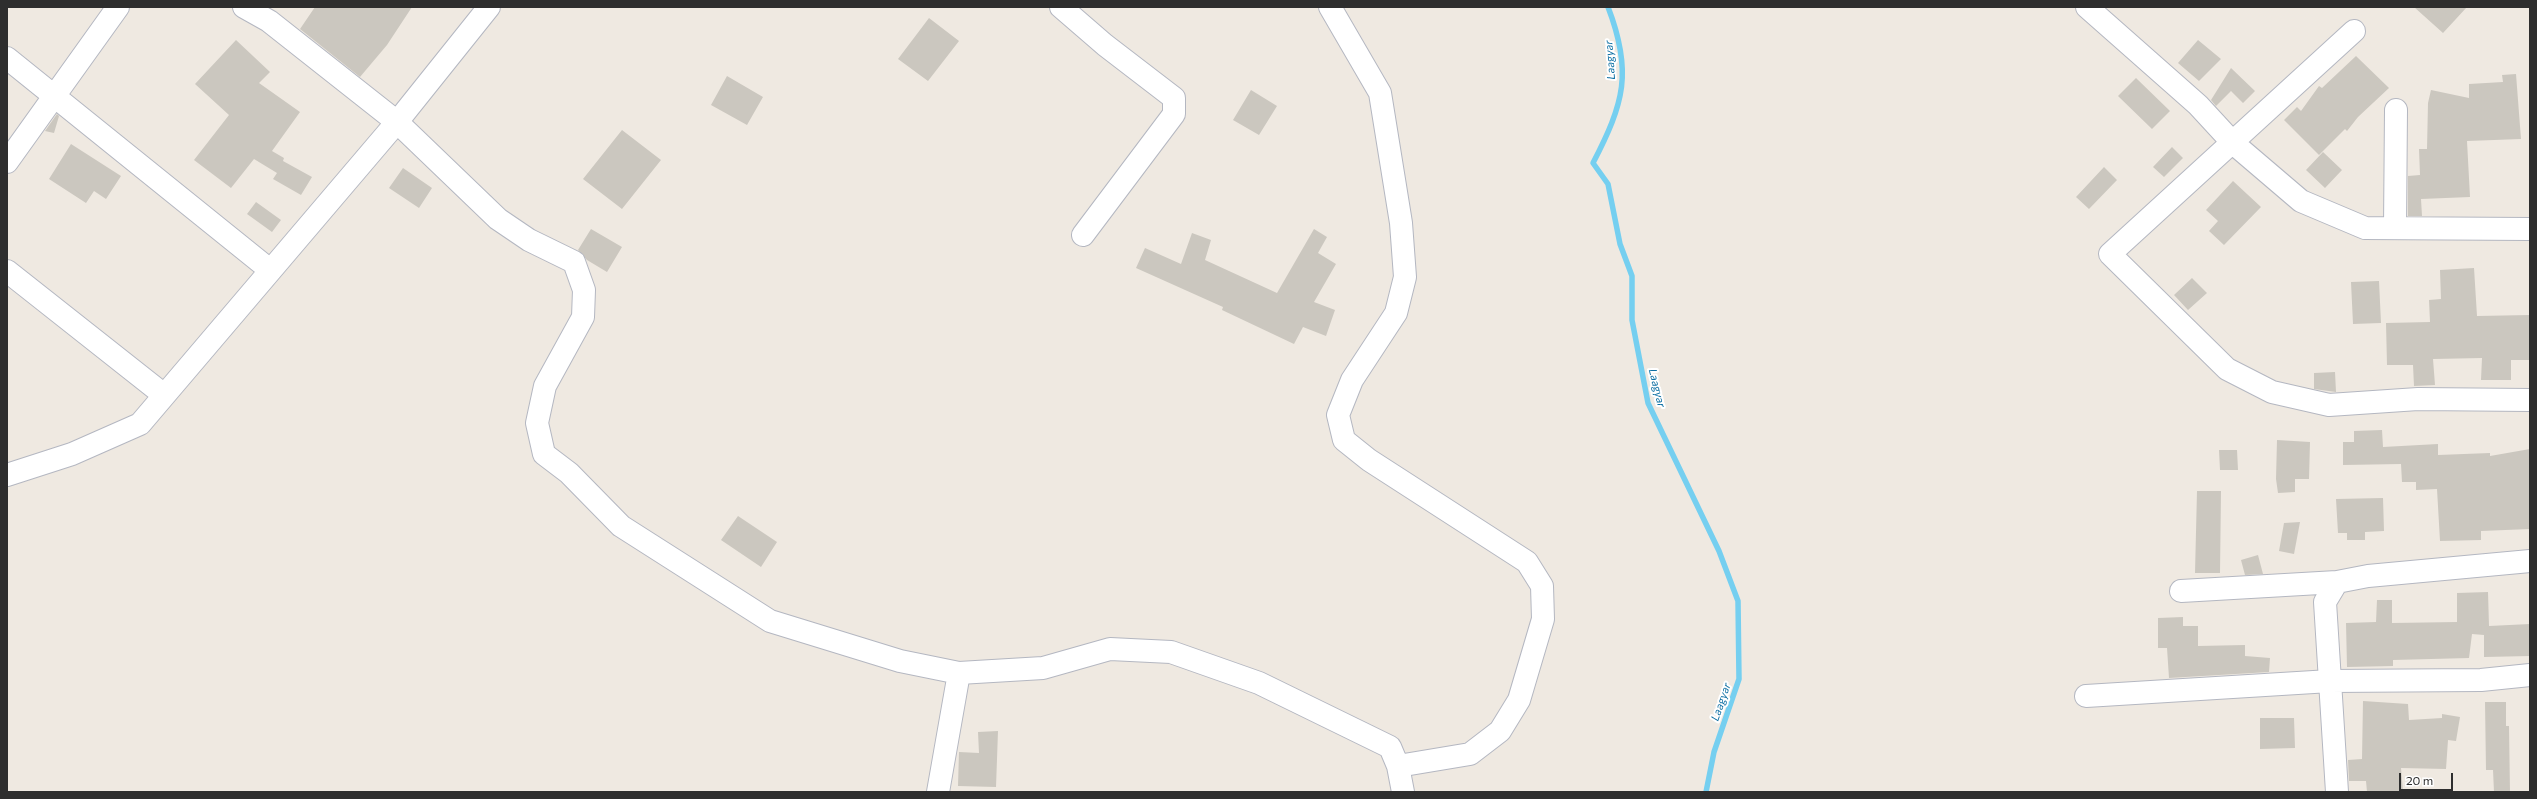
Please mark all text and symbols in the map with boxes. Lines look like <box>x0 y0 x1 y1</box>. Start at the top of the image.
water label: Laagyar <box>1602 40 1618 80</box>
water label: Laagyar <box>1646 367 1668 409</box>
water label: Laagyar <box>1708 681 1734 723</box>
scale bar <box>2401 765 2455 791</box>
text: 20 m <box>2406 773 2433 787</box>

